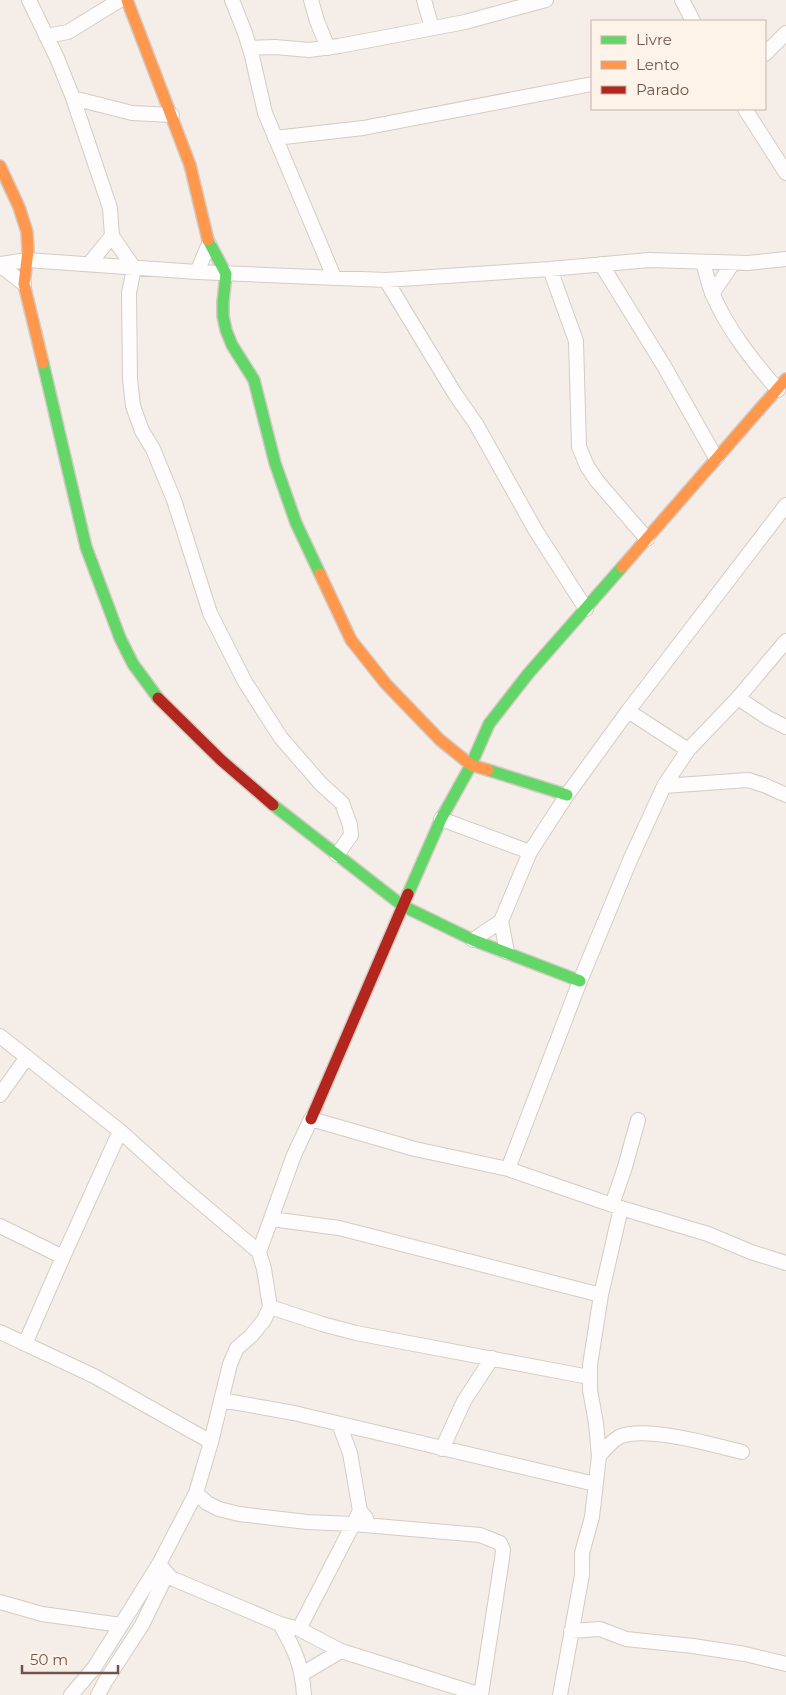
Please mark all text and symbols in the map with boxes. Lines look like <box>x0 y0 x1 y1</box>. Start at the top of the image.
legend <box>591 20 766 110</box>
text: Livre <box>636 30 672 49</box>
text: Lento <box>636 55 679 74</box>
text: Parado <box>636 80 689 99</box>
scale bar <box>22 1642 119 1674</box>
text: 50 m <box>30 1650 68 1669</box>

